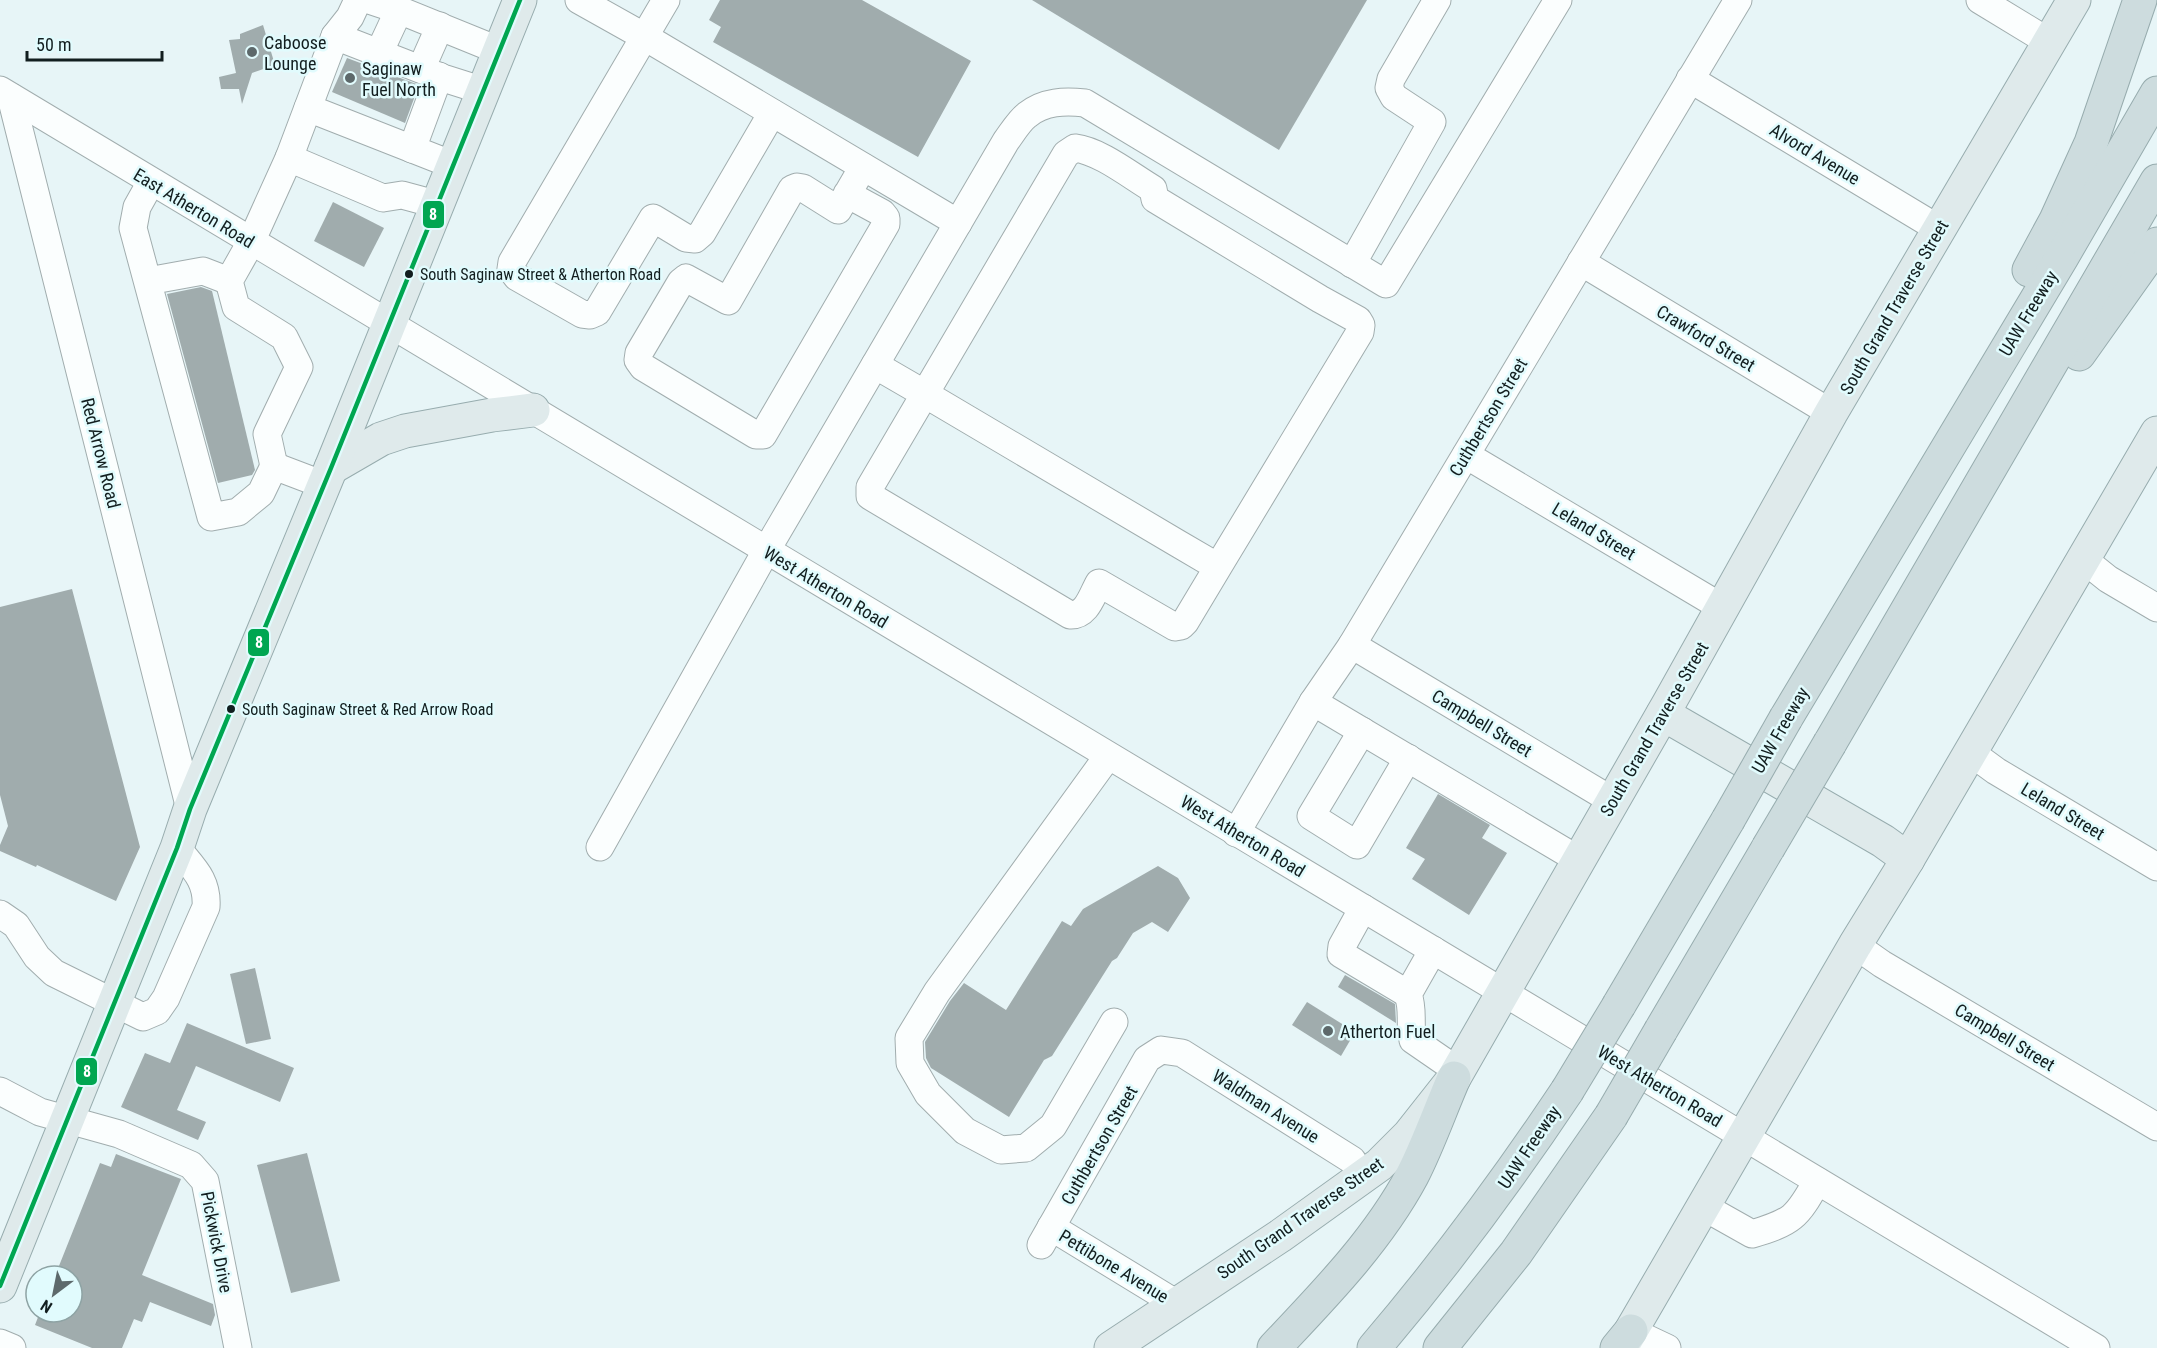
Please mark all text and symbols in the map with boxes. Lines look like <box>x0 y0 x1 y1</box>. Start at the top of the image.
scale bar <box>27 24 162 62</box>
place label: Caboose Lounge <box>264 32 326 74</box>
text: 50 m <box>36 34 71 55</box>
marker: Caboose Lounge <box>245 45 259 59</box>
place label: Saginaw Fuel North <box>362 58 436 100</box>
marker: Saginaw Fuel North <box>343 71 357 85</box>
street label: Alvord Avenue <box>1766 119 1864 189</box>
street label: East Atherton Road <box>130 164 258 252</box>
line badge: 8 <box>422 200 445 229</box>
text: 8 <box>429 205 437 224</box>
street label: South Grand Traverse Street <box>1835 216 1953 398</box>
place label: South Saginaw Street & Atherton Road <box>420 265 661 284</box>
street label: UAW Freeway <box>1994 266 2062 359</box>
marker: South Saginaw Street & Atherton Road <box>403 268 415 280</box>
street label: Crawford Street <box>1653 300 1759 376</box>
street label: Cuthbertson Street <box>1445 354 1531 480</box>
street label: Red Arrow Road <box>77 396 125 510</box>
street label: Leland Street <box>1548 498 1640 564</box>
street label: West Atherton Road <box>760 542 892 632</box>
line badge: 8 <box>247 628 270 657</box>
text: 8 <box>255 633 263 652</box>
street label: South Grand Traverse Street <box>1595 638 1713 820</box>
street label: UAW Freeway <box>1747 683 1813 777</box>
street label: Campbell Street <box>1428 685 1536 761</box>
place label: South Saginaw Street & Red Arrow Road <box>242 700 493 719</box>
marker: South Saginaw Street & Red Arrow Road <box>225 703 237 715</box>
street label: Leland Street <box>2017 778 2109 844</box>
street label: West Atherton Road <box>1177 791 1309 881</box>
street label: Campbell Street <box>1951 999 2059 1075</box>
place label: Atherton Fuel <box>1340 1021 1435 1042</box>
marker: Atherton Fuel <box>1321 1024 1335 1038</box>
street label: West Atherton Road <box>1594 1041 1726 1131</box>
line badge: 8 <box>75 1057 98 1086</box>
text: 8 <box>83 1062 91 1081</box>
street label: Waldman Avenue <box>1209 1065 1323 1147</box>
street label: Cuthbertson Street <box>1056 1082 1142 1208</box>
street label: UAW Freeway <box>1493 1101 1565 1193</box>
street label: South Grand Traverse Street <box>1213 1153 1387 1283</box>
street label: Pickwick Drive <box>197 1190 237 1294</box>
street label: Pettibone Avenue <box>1055 1225 1173 1307</box>
north arrow <box>24 1264 84 1324</box>
text: N <box>37 1296 56 1317</box>

